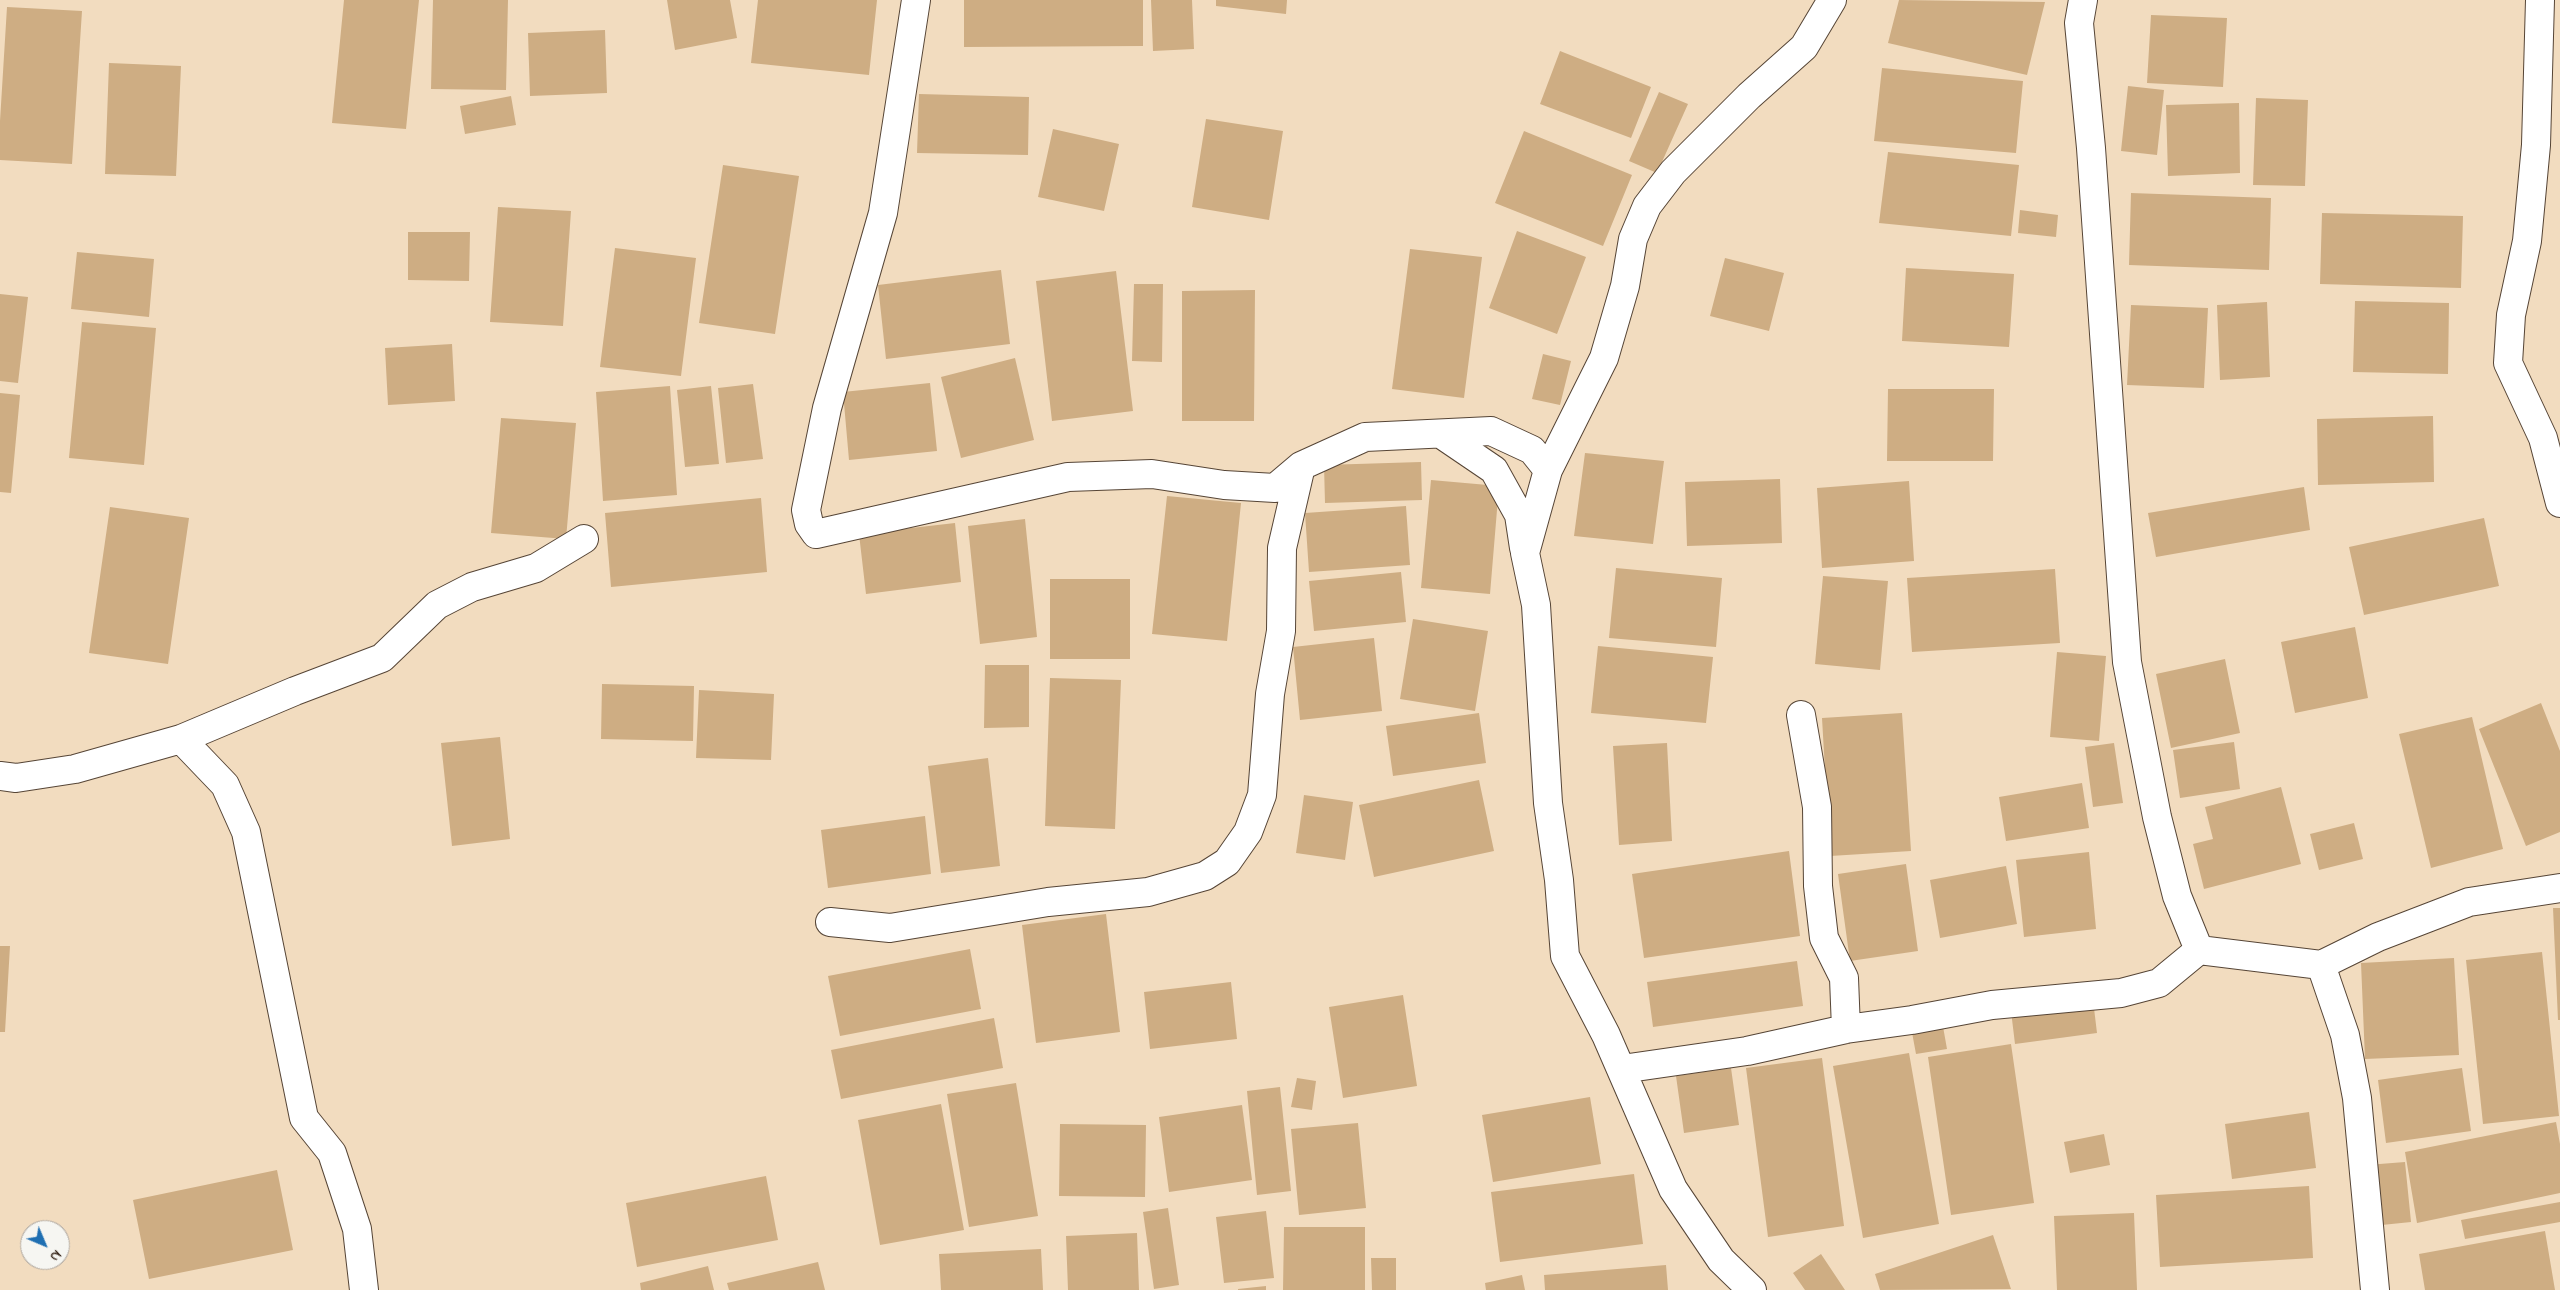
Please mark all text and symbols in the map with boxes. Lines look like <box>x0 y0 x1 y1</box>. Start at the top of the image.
north arrow <box>20 1220 70 1270</box>
text: N <box>44 1244 66 1266</box>

